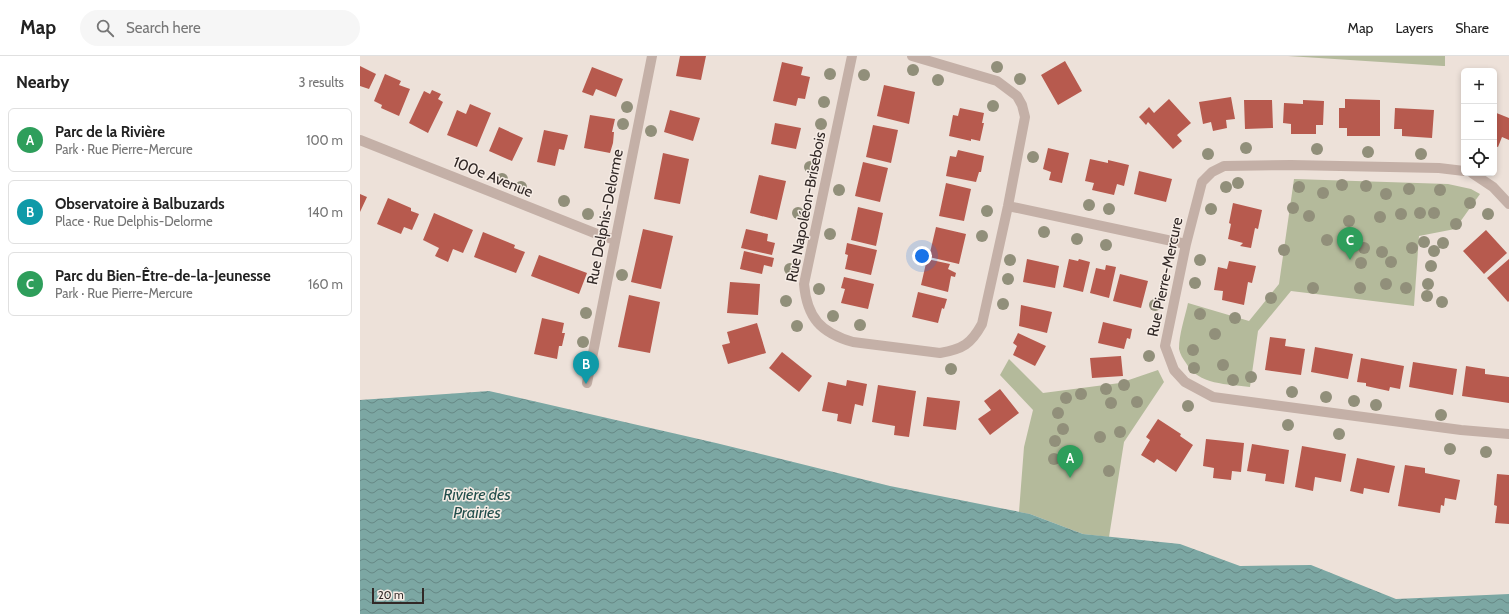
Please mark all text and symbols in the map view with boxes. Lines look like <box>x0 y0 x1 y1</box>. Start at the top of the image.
search box <box>80 10 360 46</box>
text: Map <box>20 16 56 39</box>
icon: search <box>94 17 116 39</box>
text: Search here <box>126 19 201 37</box>
text: Map <box>1348 19 1373 37</box>
text: Layers <box>1395 19 1433 37</box>
text: Share <box>1455 19 1489 37</box>
map controls <box>1461 68 1497 176</box>
button: + <box>1461 68 1497 104</box>
text: Nearby <box>16 72 69 92</box>
text: 3 results <box>298 74 344 90</box>
button: − <box>1461 104 1497 140</box>
text: Parc de la Rivière <box>55 123 165 141</box>
street label: Rue Napoléon-Brisebois <box>783 130 829 284</box>
text: A <box>26 132 34 148</box>
text: 100 m <box>306 132 343 148</box>
button: locate <box>1461 140 1497 176</box>
text: Park · Rue Pierre-Mercure <box>55 141 193 157</box>
street label: Rue Delphis-Delorme <box>583 147 627 286</box>
street label: 100e Avenue <box>450 153 536 201</box>
text: Observatoire à Balbuzards <box>55 195 225 213</box>
text: B <box>26 204 34 220</box>
text: 140 m <box>308 204 343 220</box>
text: Place · Rue Delphis-Delorme <box>55 213 213 229</box>
street label: Rue Pierre-Mercure <box>1144 215 1187 338</box>
pin: C <box>1337 227 1363 260</box>
your location <box>912 246 932 266</box>
text: Parc du Bien-Être-de-la-Jeunesse <box>55 267 271 285</box>
text: C <box>26 276 34 292</box>
text: 160 m <box>308 276 343 292</box>
text: Park · Rue Pierre-Mercure <box>55 285 193 301</box>
pin: B <box>573 351 599 384</box>
pin: A <box>1057 445 1083 478</box>
water label: Rivière des Prairies <box>443 485 511 522</box>
scale bar <box>372 586 424 605</box>
text: 20 m <box>378 588 404 602</box>

